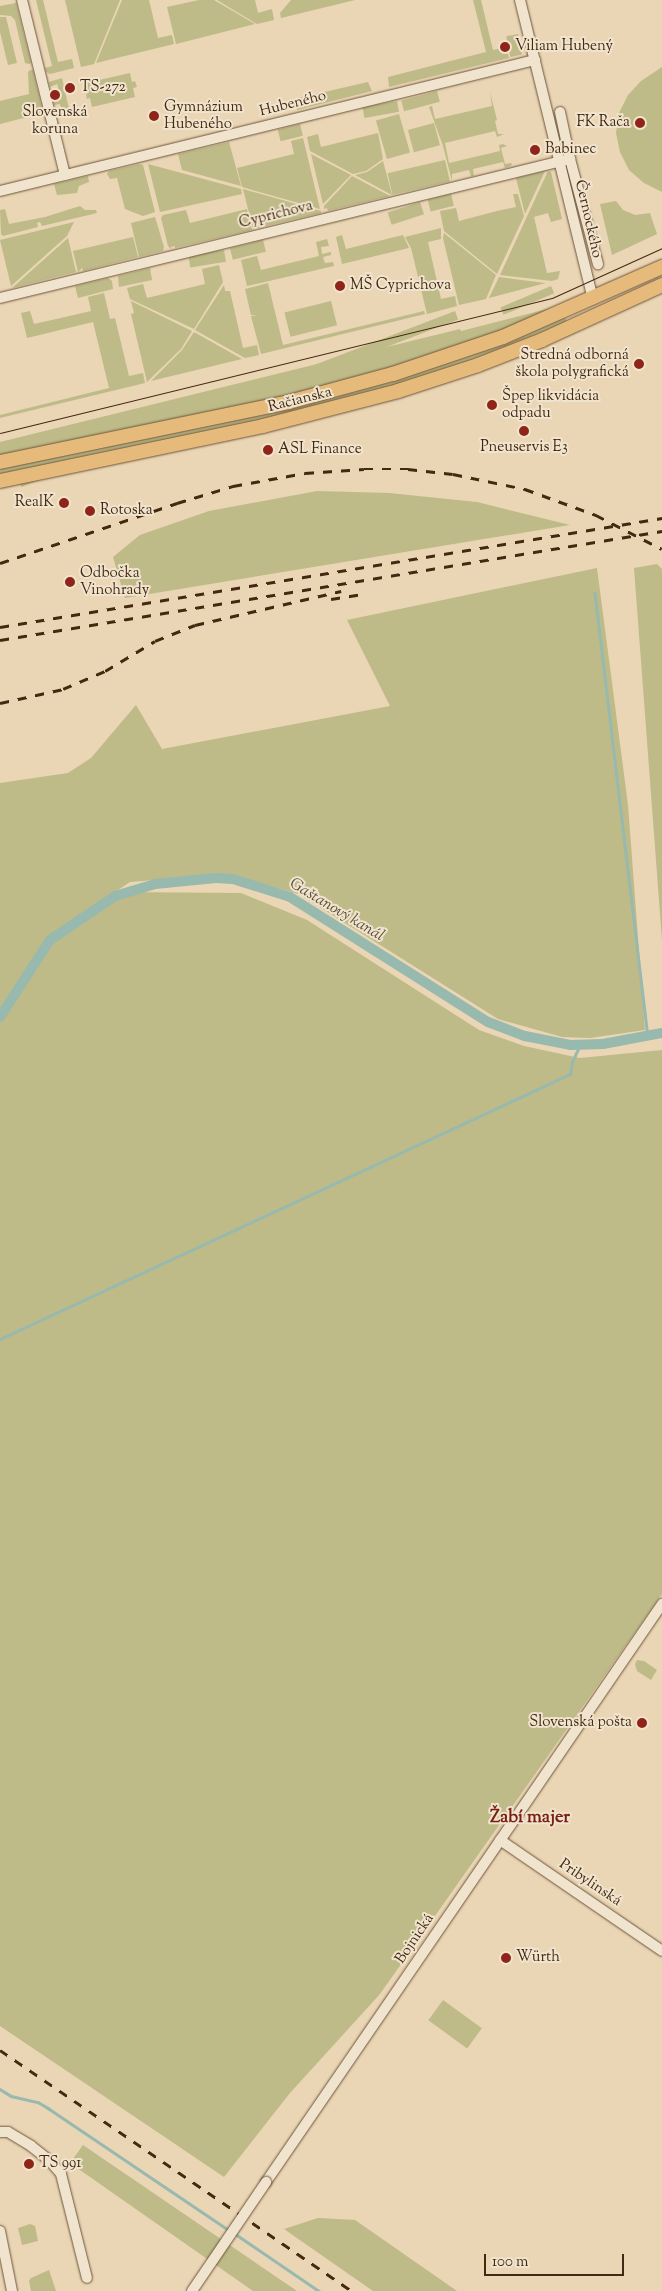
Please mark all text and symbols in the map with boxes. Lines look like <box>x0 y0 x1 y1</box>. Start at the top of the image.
place label: Viliam Hubený <box>515 38 613 56</box>
marker: Viliam Hubený <box>499 41 511 53</box>
place label: TS-272 <box>80 79 126 97</box>
marker: TS-272 <box>64 82 76 94</box>
street label: Hubeného <box>258 87 328 121</box>
marker: Slovenská koruna <box>49 89 61 101</box>
place label: Gymnázium Hubeného <box>164 98 243 133</box>
place label: Slovenská koruna <box>23 103 87 138</box>
marker: Gymnázium Hubeného <box>148 110 160 122</box>
place label: FK Rača <box>576 114 630 132</box>
marker: FK Rača <box>634 117 646 129</box>
place label: Babinec <box>545 141 596 159</box>
marker: Babinec <box>529 144 541 156</box>
street label: Černockého <box>570 178 606 260</box>
street label: Cyprichova <box>237 197 315 233</box>
place label: MŠ Cyprichova <box>350 277 451 295</box>
marker: MŠ Cyprichova <box>334 280 346 292</box>
place label: Stredná odborná škola polygrafická <box>515 346 629 381</box>
marker: Stredná odborná škola polygrafická <box>633 358 645 370</box>
street label: Račianska <box>266 383 334 417</box>
place label: Špep likvidácia odpadu <box>502 387 599 422</box>
marker: Špep likvidácia odpadu <box>486 399 498 411</box>
marker: Pneuservis E3 <box>518 425 530 437</box>
place label: Pneuservis E3 <box>480 439 568 457</box>
place label: ASL Finance <box>278 441 362 459</box>
marker: ASL Finance <box>262 444 274 456</box>
place label: RealK <box>15 494 54 512</box>
marker: RealK <box>58 497 70 509</box>
place label: Rotoska <box>100 502 153 520</box>
marker: Rotoska <box>84 505 96 517</box>
place label: Odbočka Vinohrady <box>80 564 149 599</box>
marker: Odbočka Vinohrady <box>64 576 76 588</box>
water label: Gaštanový kanál <box>285 875 387 947</box>
place label: Slovenská pošta <box>529 1714 632 1732</box>
marker: Slovenská pošta <box>636 1717 648 1729</box>
district label: Žabí majer <box>490 1807 570 1829</box>
street label: Pribylinská <box>555 1856 625 1910</box>
street label: Bojnická <box>392 1911 438 1967</box>
place label: Würth <box>516 1949 560 1967</box>
marker: Würth <box>500 1952 512 1964</box>
place label: TS 991 <box>39 2155 81 2173</box>
marker: TS 991 <box>23 2158 35 2170</box>
scale bar <box>487 2244 627 2276</box>
text: 100 m <box>492 2252 528 2273</box>

